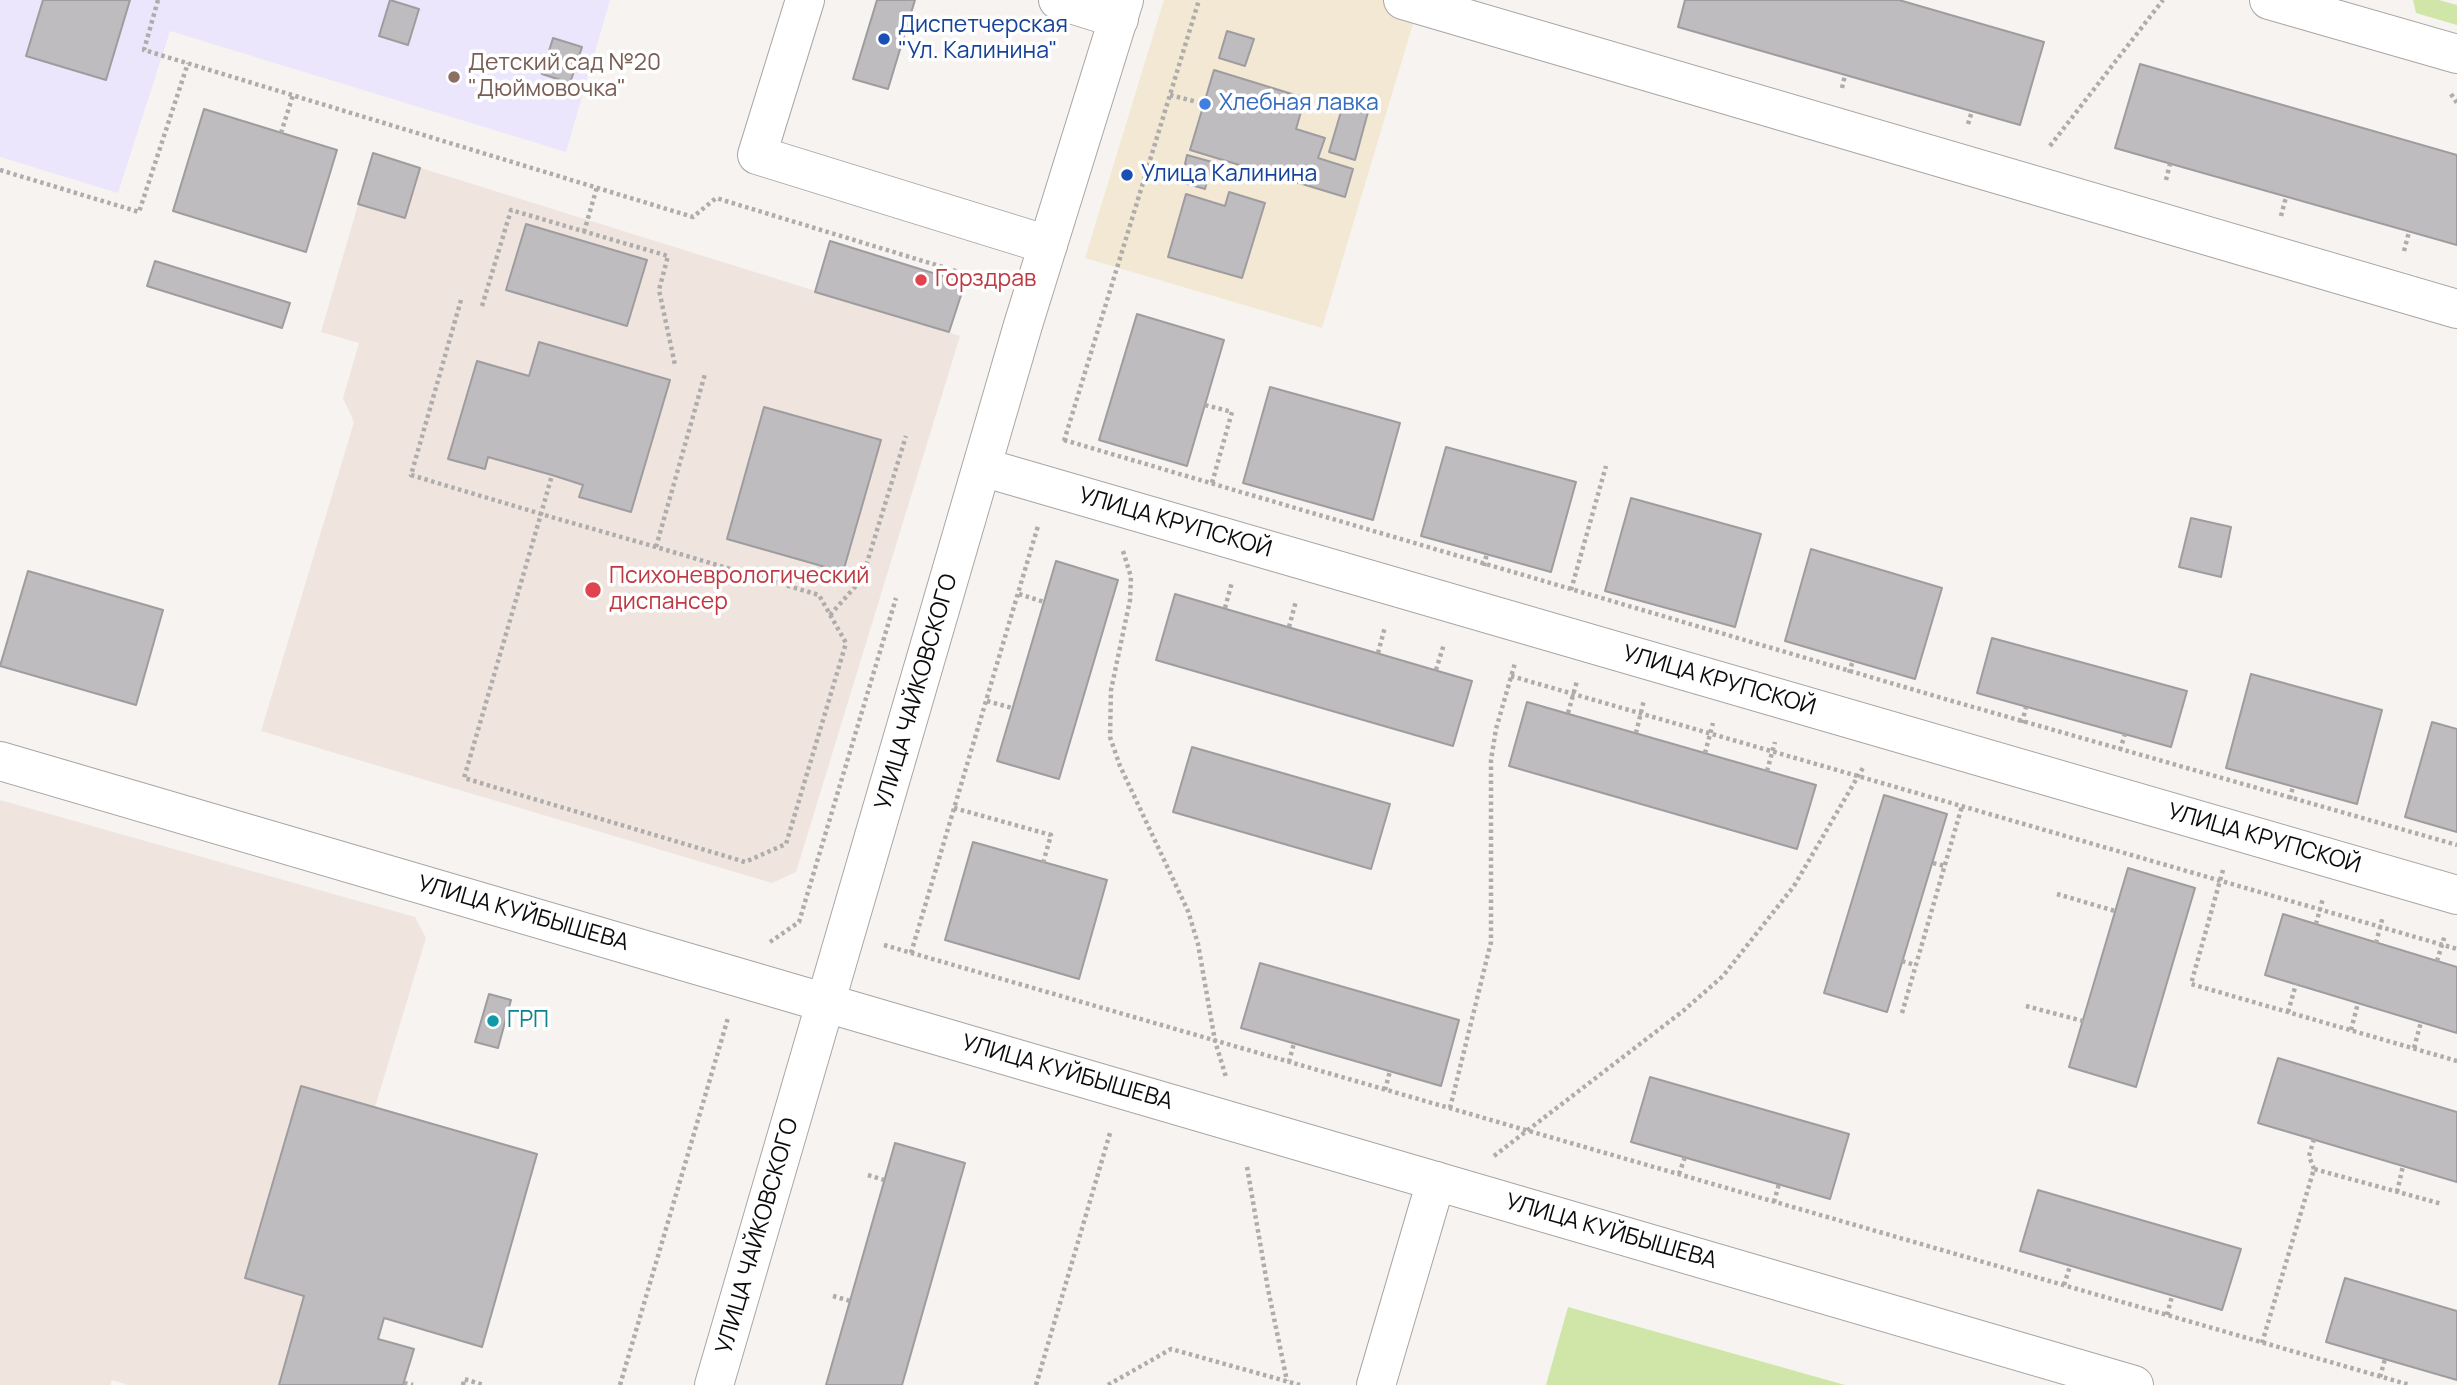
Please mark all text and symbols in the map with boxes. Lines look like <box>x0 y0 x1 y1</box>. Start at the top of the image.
place label: Диспетчерская "Ул. Калинина" <box>898 12 1068 66</box>
marker: Диспетчерская "Ул. Калинина" <box>876 31 892 47</box>
place label: Детский сад №20 "Дюймовочка" <box>468 50 661 104</box>
marker: Детский сад №20 "Дюймовочка" <box>446 69 462 85</box>
place label: Хлебная лавка <box>1219 90 1379 118</box>
marker: Хлебная лавка <box>1197 96 1213 112</box>
place label: Улица Калинина <box>1141 161 1317 189</box>
marker: Улица Калинина <box>1119 167 1135 183</box>
place label: Горздрав <box>935 266 1036 294</box>
marker: Горздрав <box>913 272 929 288</box>
street label: УЛИЦА КРУПСКОЙ <box>1075 482 1275 564</box>
place label: Психоневрологический диспансер <box>609 563 869 617</box>
street label: УЛИЦА ЧАЙКОВСКОГО <box>870 571 964 813</box>
marker: Психоневрологический диспансер <box>583 580 603 600</box>
street label: УЛИЦА КРУПСКОЙ <box>1619 640 1819 722</box>
street label: УЛИЦА КРУПСКОЙ <box>2164 798 2364 880</box>
street label: УЛИЦА КУЙБЫШЕВА <box>414 871 632 957</box>
place label: ГРП <box>507 1007 549 1035</box>
marker: ГРП <box>485 1013 501 1029</box>
street label: УЛИЦА КУЙБЫШЕВА <box>958 1030 1176 1116</box>
street label: УЛИЦА ЧАЙКОВСКОГО <box>711 1115 805 1357</box>
street label: УЛИЦА КУЙБЫШЕВА <box>1502 1189 1720 1275</box>

